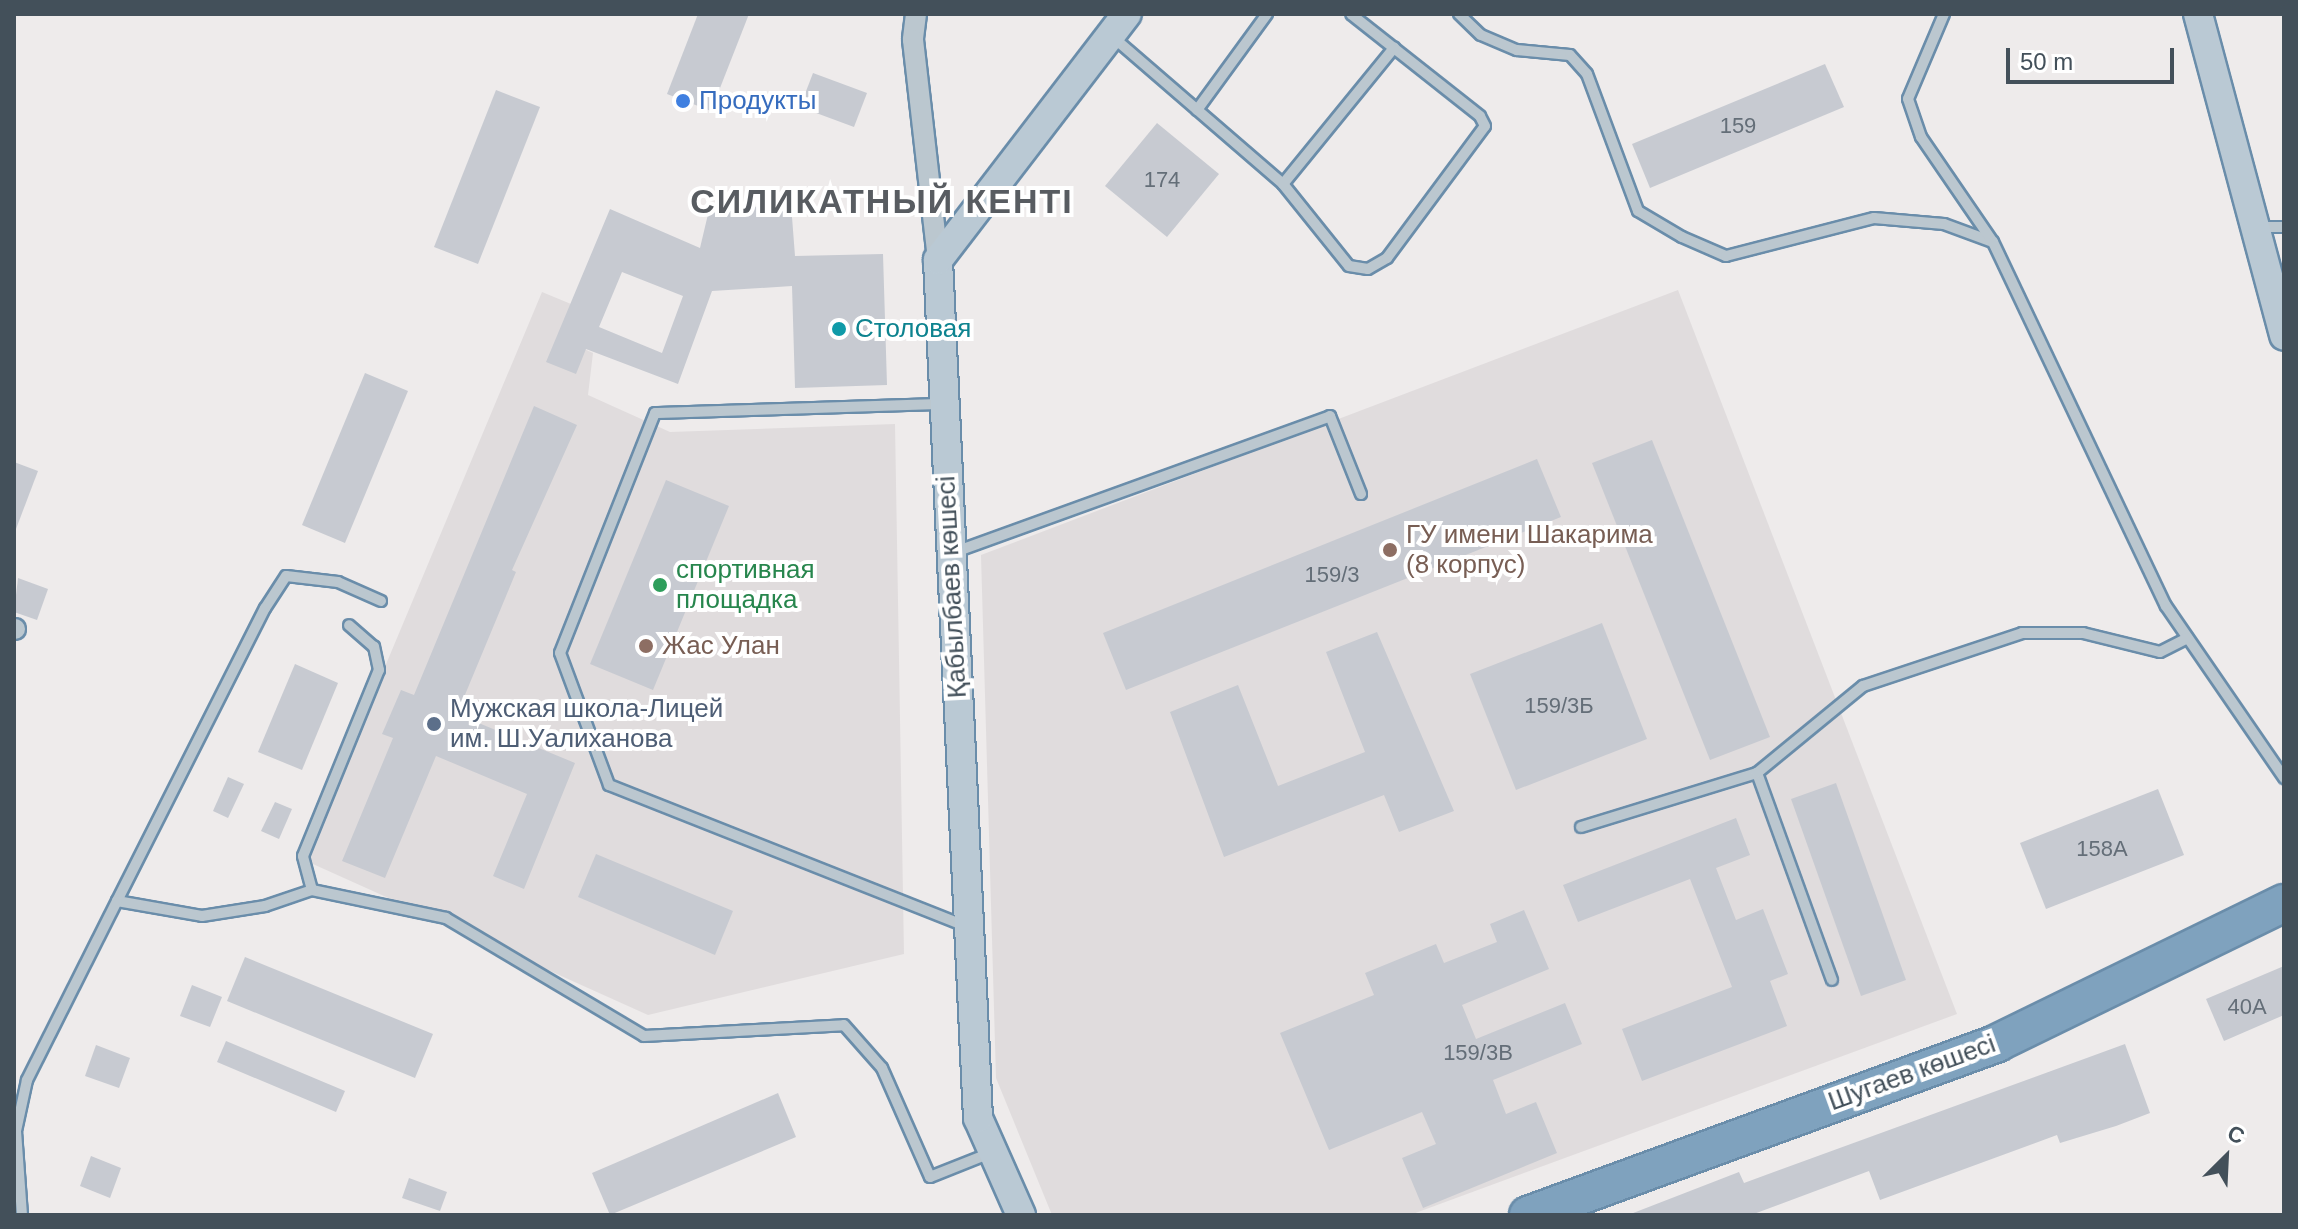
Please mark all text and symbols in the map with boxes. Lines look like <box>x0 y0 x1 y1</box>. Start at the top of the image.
scale bar <box>2010 32 2178 82</box>
text: 50 m <box>2020 48 2073 75</box>
place label: Продукты <box>699 85 816 117</box>
marker: Продукты <box>674 92 692 110</box>
house number: 159 <box>1720 113 1756 139</box>
house number: 174 <box>1144 167 1180 193</box>
district label: СИЛИКАТНЫЙ КЕНТІ <box>690 182 1074 222</box>
place label: Столовая <box>855 313 971 345</box>
marker: Столовая <box>830 320 848 338</box>
street label: Қабылбаев көшесі <box>931 475 973 699</box>
place label: ГУ имени Шакарима (8 корпус) <box>1406 519 1653 580</box>
marker: ГУ имени Шакарима (8 корпус) <box>1381 541 1399 559</box>
place label: спортивная площадка <box>676 554 815 616</box>
house number: 159/3 <box>1304 562 1360 588</box>
marker: спортивная площадка <box>651 576 669 594</box>
place label: Жас Улан <box>662 630 780 662</box>
marker: Жас Улан <box>637 637 655 655</box>
place label: Мужская школа-Лицей им. Ш.Уалиханова <box>450 693 723 754</box>
house number: 159/3Б <box>1524 693 1594 719</box>
marker: Мужская школа-Лицей им. Ш.Уалиханова <box>425 715 443 733</box>
house number: 158А <box>2076 836 2128 862</box>
house number: 40A <box>2227 994 2267 1020</box>
street label: Шугаев көшесі <box>1824 1028 2000 1118</box>
house number: 159/3В <box>1443 1040 1513 1066</box>
north arrow <box>2186 1117 2266 1197</box>
text: С <box>2224 1120 2248 1149</box>

